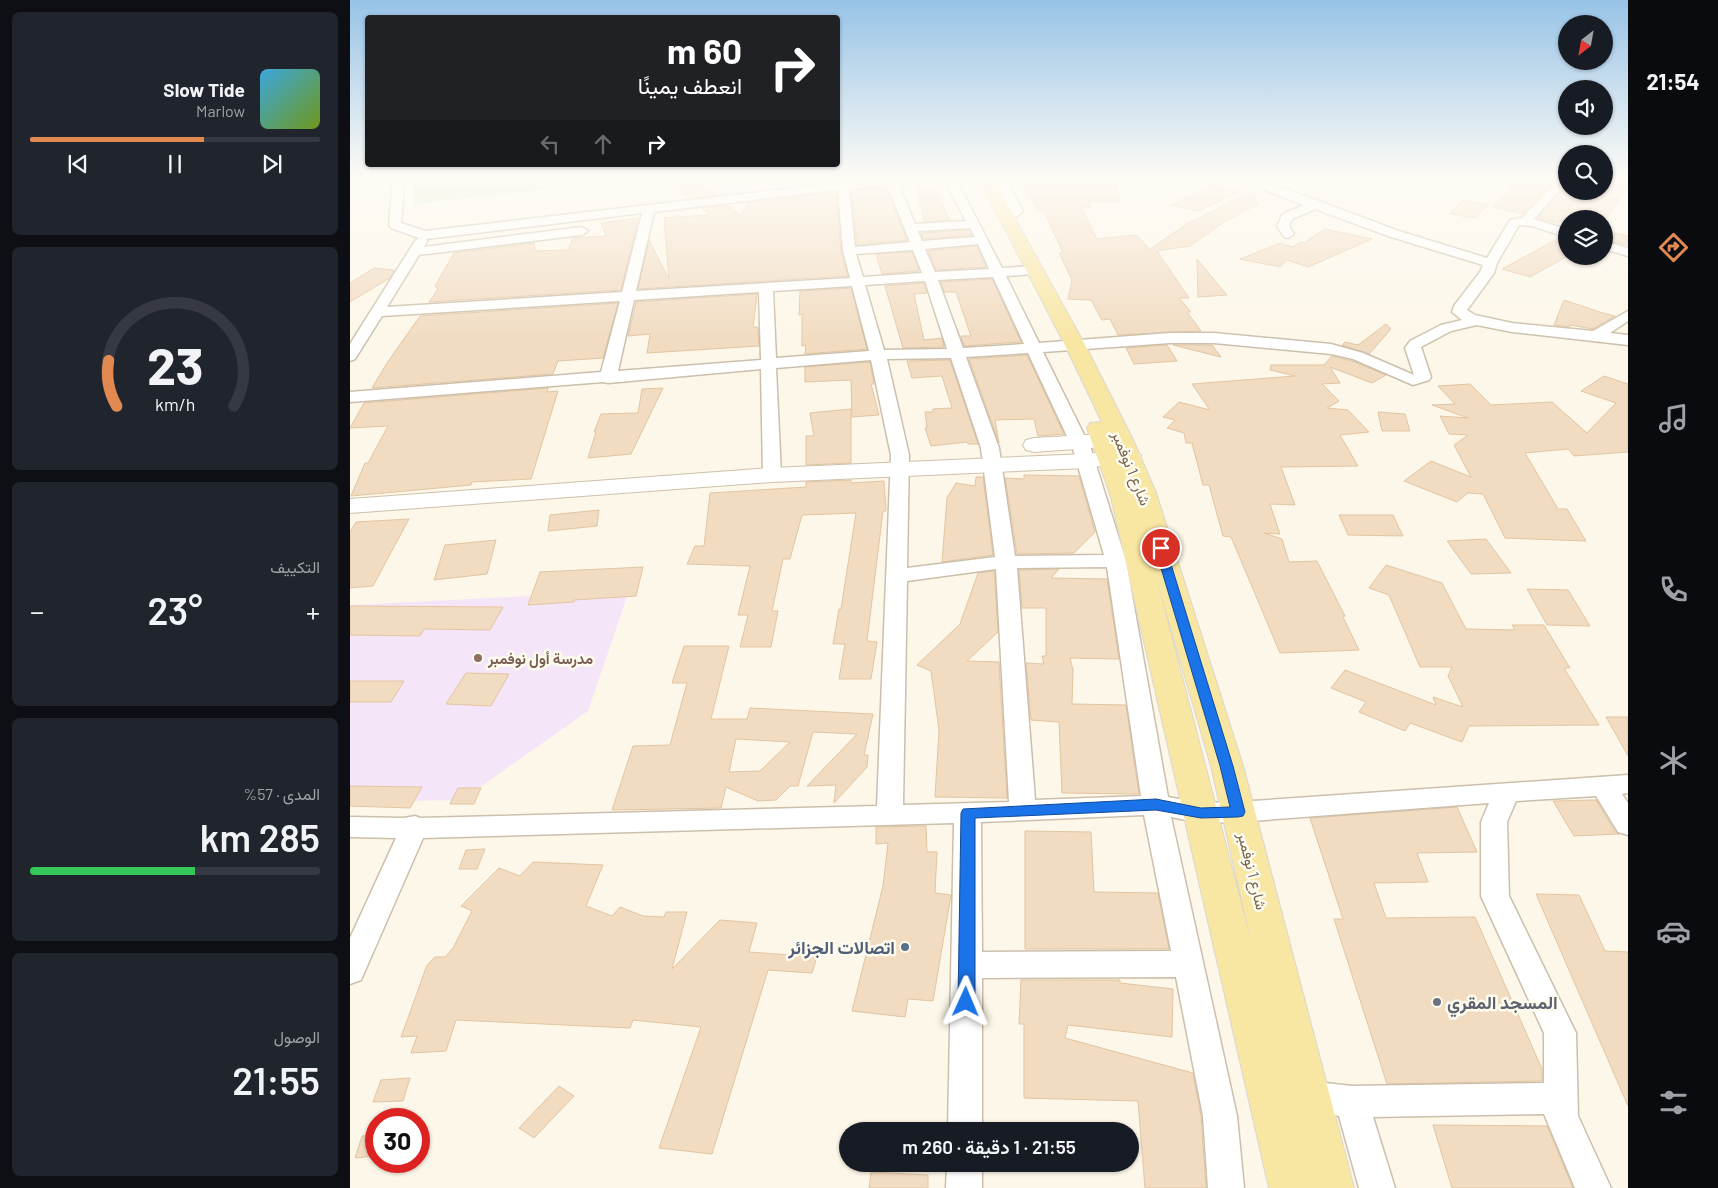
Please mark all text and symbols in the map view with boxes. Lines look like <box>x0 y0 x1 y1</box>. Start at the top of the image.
north arrow <box>1558 15 1612 70</box>
map controls <box>1558 15 1613 265</box>
text: 60 m <box>667 29 742 71</box>
icon: right <box>760 35 825 100</box>
text: 21:54 <box>1646 68 1700 94</box>
text: انعطف يمينًا <box>638 72 742 98</box>
text: Slow Tide <box>163 78 245 101</box>
button: sound <box>1558 80 1613 135</box>
text: Marlow <box>196 101 245 120</box>
icon: left <box>536 130 564 158</box>
icon: ahead <box>589 130 617 158</box>
icon: right <box>642 130 670 158</box>
button: search <box>1558 145 1613 200</box>
icon: previous <box>64 150 92 178</box>
icon: pause <box>161 150 189 178</box>
icon: next <box>258 150 286 178</box>
button: layers <box>1558 210 1613 265</box>
icon: directions <box>1656 230 1691 265</box>
text: 23 <box>147 333 203 395</box>
text: km/h <box>155 393 195 415</box>
icon: music <box>1656 401 1691 436</box>
street label: شارع 1 نوفمبر <box>1106 427 1155 509</box>
pin <box>1140 527 1182 569</box>
icon: arrive <box>1147 534 1175 562</box>
text: التكييف <box>270 557 320 576</box>
icon: phone <box>1656 572 1691 607</box>
text: 23° <box>147 587 203 633</box>
text: − <box>30 594 44 628</box>
text: + <box>306 594 320 628</box>
place label: مدرسة أول نوفمبر <box>487 649 593 668</box>
marker: مدرسة أول نوفمبر <box>472 652 484 664</box>
icon: climate <box>1656 743 1691 778</box>
text: المدى · 57% <box>244 784 320 803</box>
text: 285 km <box>200 814 320 860</box>
street label: شارع 1 نوفمبر <box>1232 830 1271 912</box>
icon: car <box>1656 914 1691 949</box>
place label: اتصالات الجزائر <box>787 936 895 959</box>
marker: اتصالات الجزائر <box>899 941 911 953</box>
position arrow <box>939 975 991 1027</box>
place label: المسجد المقري <box>1447 991 1558 1018</box>
marker: المسجد المقري <box>1431 996 1443 1008</box>
text: الوصول <box>274 1027 320 1046</box>
text: 21:55 <box>232 1057 320 1103</box>
icon: filters <box>1656 1085 1691 1120</box>
speed limit sign: 30 <box>365 1108 430 1173</box>
text: 21:55 · 1 دقيقة · 260 m <box>902 1135 1076 1158</box>

